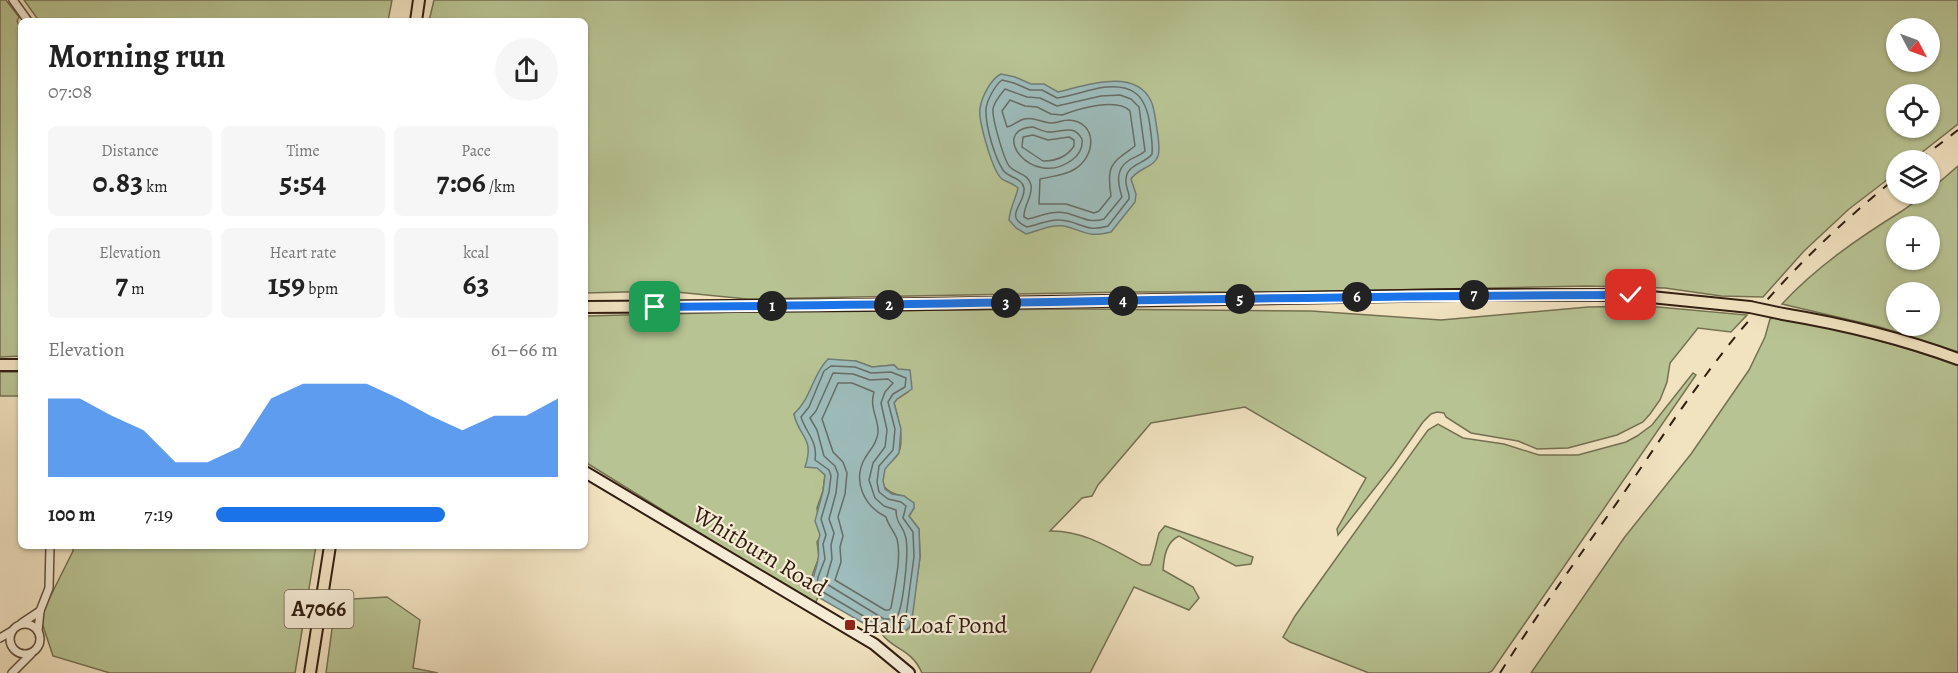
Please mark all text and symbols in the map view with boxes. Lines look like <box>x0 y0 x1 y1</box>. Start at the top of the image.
north arrow <box>1886 18 1940 72</box>
map controls <box>1886 18 1940 336</box>
text: Morning run <box>48 33 225 78</box>
button: share <box>495 38 558 101</box>
text: 07:08 <box>48 78 92 105</box>
button: locate <box>1886 84 1940 138</box>
text: Distance <box>101 140 159 162</box>
text: Time <box>286 140 320 162</box>
text: Pace <box>461 140 491 162</box>
button: layers <box>1886 150 1940 204</box>
text: 0.83 <box>92 162 143 202</box>
text: 5:54 <box>280 162 326 202</box>
text: 7:06 <box>437 162 486 202</box>
text: km <box>143 176 168 198</box>
text: /km <box>486 176 515 198</box>
button: + <box>1886 216 1940 270</box>
text: Elevation <box>99 242 161 264</box>
text: Heart rate <box>270 242 336 264</box>
text: kcal <box>463 242 489 264</box>
text: 7 <box>115 264 128 304</box>
text: 159 <box>268 264 305 304</box>
text: 63 <box>463 264 489 304</box>
pin <box>1605 269 1656 320</box>
text: m <box>128 278 145 300</box>
text: bpm <box>305 278 338 300</box>
icon: check <box>1614 278 1647 311</box>
pin: 7 <box>1459 280 1489 310</box>
pin <box>629 281 680 332</box>
pin: 6 <box>1342 282 1372 312</box>
button: − <box>1886 282 1940 336</box>
pin: 5 <box>1225 284 1255 314</box>
text: 7 <box>1471 284 1477 306</box>
pin: 4 <box>1108 286 1138 316</box>
text: 6 <box>1353 286 1361 308</box>
pin: 3 <box>991 288 1021 318</box>
text: 5 <box>1237 288 1243 310</box>
icon: arrive <box>638 290 671 323</box>
pin: 2 <box>874 290 904 320</box>
text: 4 <box>1119 290 1127 312</box>
pin: 1 <box>757 291 787 321</box>
text: 3 <box>1003 292 1009 314</box>
text: 2 <box>885 294 893 316</box>
text: 1 <box>769 295 775 317</box>
text: Elevation <box>48 336 125 363</box>
text: 61–66 m <box>491 336 558 363</box>
street label: Whitburn Road <box>686 498 833 604</box>
text: 100 m <box>48 501 96 528</box>
text: 7:19 <box>144 501 173 528</box>
road number: A7066 <box>284 590 354 628</box>
place label: Half Loaf Pond <box>862 609 1008 641</box>
marker: Half Loaf Pond <box>843 618 857 632</box>

